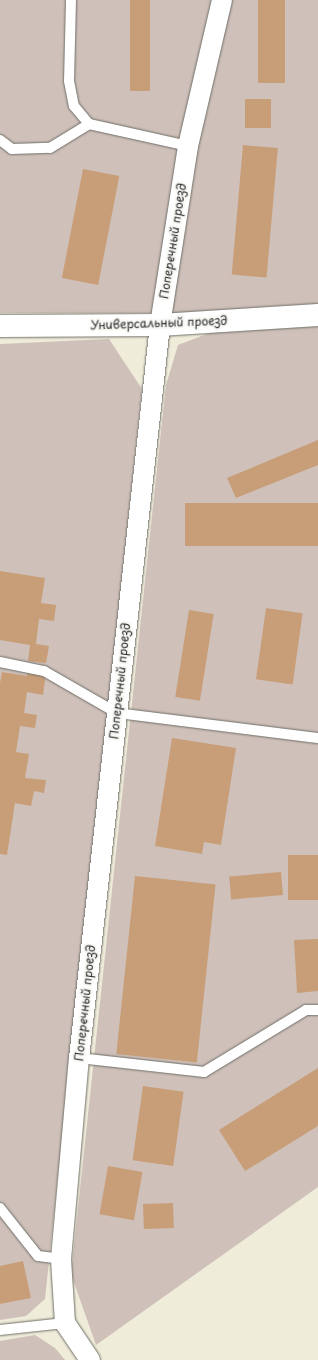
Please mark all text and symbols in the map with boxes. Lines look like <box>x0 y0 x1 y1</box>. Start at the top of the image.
street label: Поперечный проезд <box>157 182 189 300</box>
street label: Универсальный проезд <box>90 313 228 333</box>
street label: Поперечный проезд <box>107 622 133 740</box>
street label: Поперечный проезд <box>72 944 98 1062</box>

